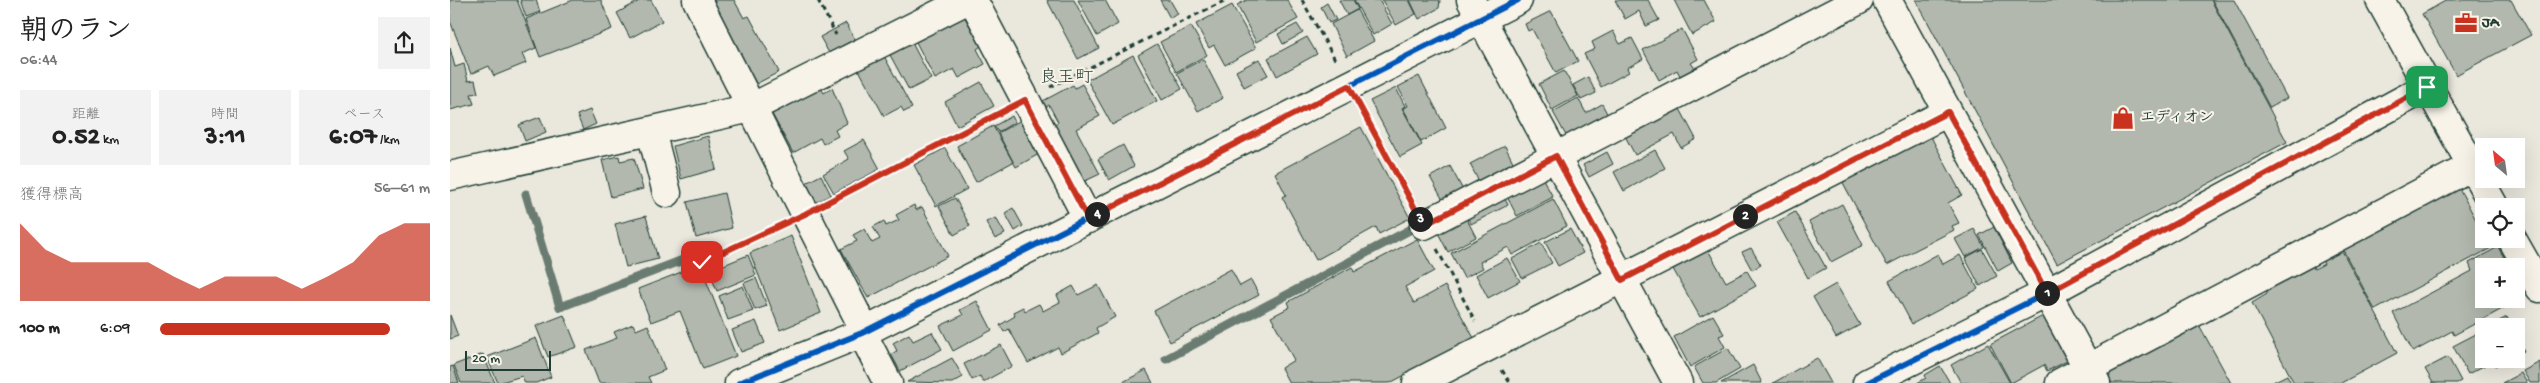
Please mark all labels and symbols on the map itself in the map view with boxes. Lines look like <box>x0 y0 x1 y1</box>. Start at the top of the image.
office icon: JA <box>2453 10 2479 36</box>
place label: JA <box>2481 14 2500 32</box>
pin <box>2406 66 2448 108</box>
district label: 良王町 <box>1039 67 1093 89</box>
shop icon: エディオン <box>2110 105 2136 131</box>
place label: エディオン <box>2140 109 2214 127</box>
north arrow <box>2475 138 2525 188</box>
pin: 4 <box>1084 202 1110 226</box>
pin: 2 <box>1732 204 1758 228</box>
pin: 3 <box>1408 206 1432 232</box>
pin <box>681 241 723 283</box>
pin: 1 <box>2034 280 2060 306</box>
scale bar <box>465 348 551 371</box>

